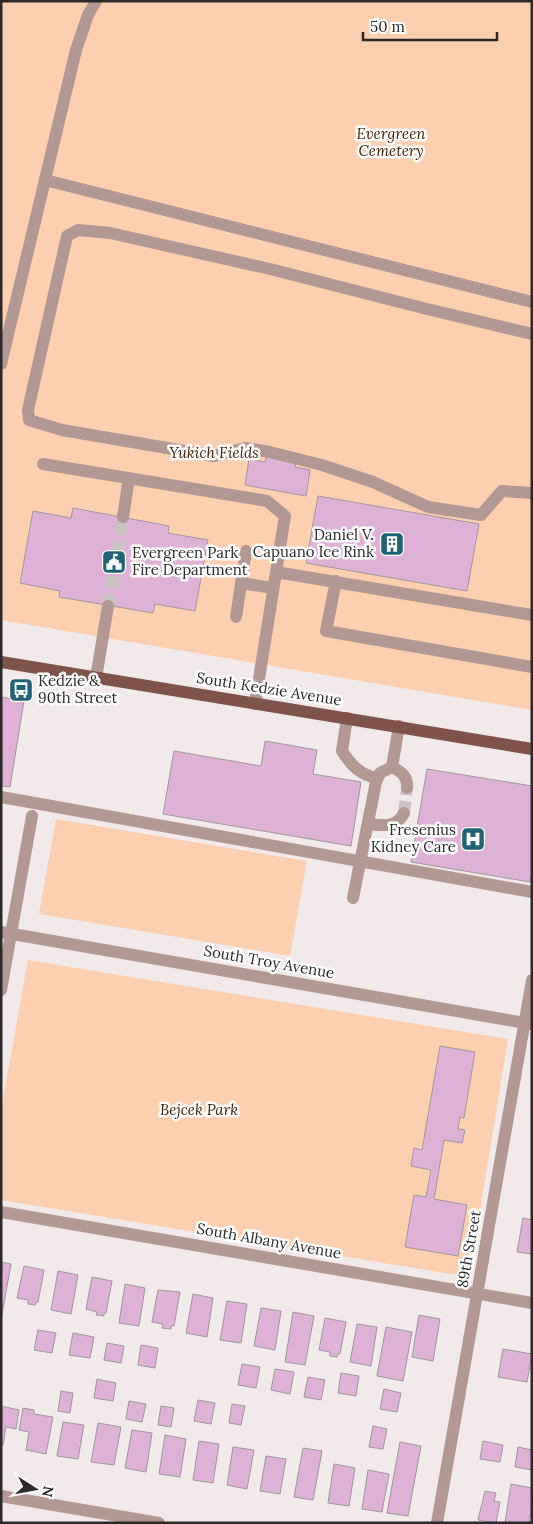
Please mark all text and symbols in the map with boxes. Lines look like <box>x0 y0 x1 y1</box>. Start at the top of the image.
scale bar <box>363 10 497 42</box>
text: 50 m <box>370 17 405 36</box>
park label: Evergreen Cemetery <box>356 124 426 160</box>
park label: Yukich Fields <box>169 443 259 462</box>
place label: Daniel V. Capuano Ice Rink <box>253 525 374 561</box>
building icon: Daniel V. Capuano Ice Rink <box>379 531 405 557</box>
place label: Evergreen Park Fire Department <box>132 543 248 579</box>
public building icon: Evergreen Park Fire Department <box>101 549 127 575</box>
street label: South Kedzie Avenue <box>195 668 343 709</box>
place label: Kedzie & 90th Street <box>38 671 117 707</box>
bus stop icon: Kedzie & 90th Street <box>8 677 34 703</box>
place label: Fresenius Kidney Care <box>371 820 456 856</box>
hospital icon: Fresenius Kidney Care <box>460 826 486 852</box>
street label: South Troy Avenue <box>202 941 336 982</box>
park label: Bejcek Park <box>160 1100 238 1119</box>
street label: 89th Street <box>452 1209 485 1289</box>
street label: South Albany Avenue <box>195 1218 343 1263</box>
north arrow <box>10 1464 60 1514</box>
text: N <box>38 1484 58 1499</box>

